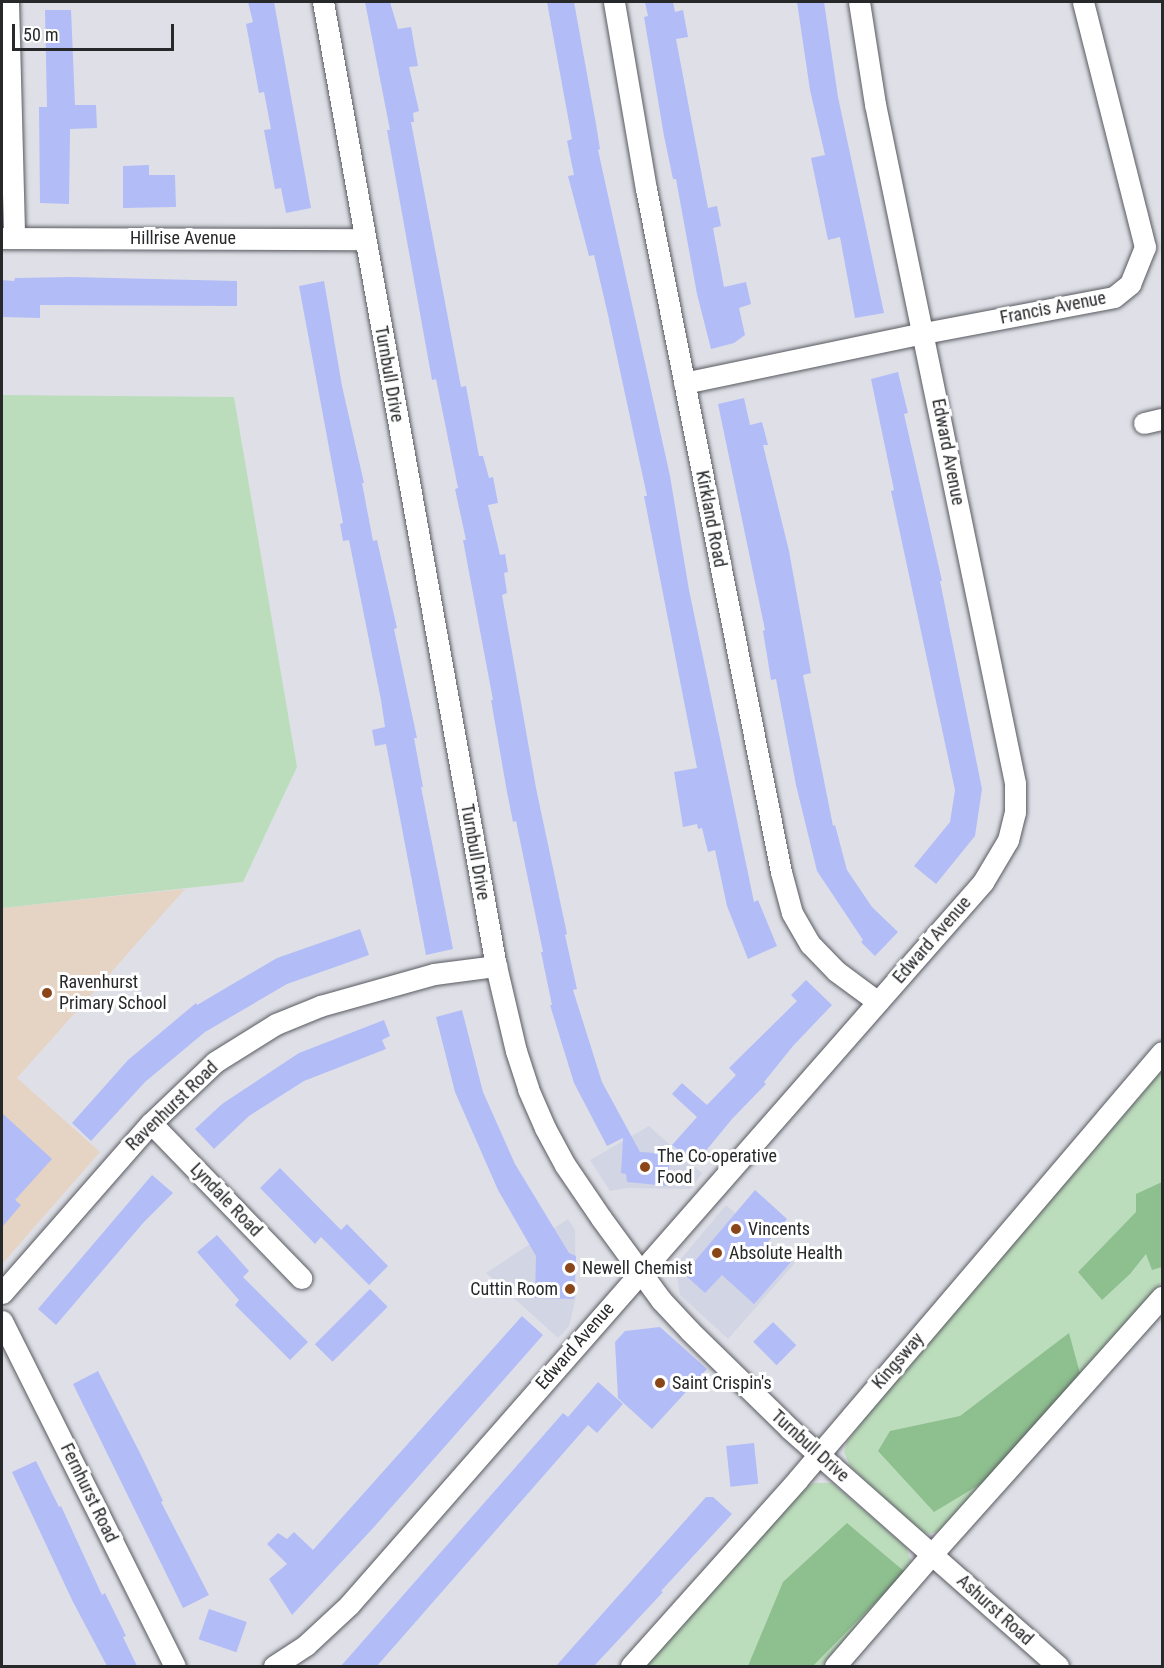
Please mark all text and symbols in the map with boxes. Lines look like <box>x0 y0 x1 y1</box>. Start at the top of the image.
scale bar <box>15 12 177 50</box>
text: 50 m <box>23 24 58 45</box>
street label: Hillrise Avenue <box>130 227 236 249</box>
street label: Francis Avenue <box>998 287 1108 329</box>
street label: Turnbull Drive <box>370 324 408 424</box>
street label: Edward Avenue <box>927 397 969 507</box>
street label: Kirkland Road <box>691 469 731 569</box>
street label: Turnbull Drive <box>456 802 494 902</box>
street label: Edward Avenue <box>888 892 976 988</box>
place label: Ravenhurst Primary School <box>59 972 167 1014</box>
marker: Ravenhurst Primary School <box>40 986 54 1000</box>
street label: Ravenhurst Road <box>122 1057 222 1155</box>
place label: The Co-operative Food <box>657 1146 777 1188</box>
street label: Lyndale Road <box>186 1159 266 1241</box>
marker: The Co-operative Food <box>638 1160 652 1174</box>
place label: Vincents <box>748 1218 810 1240</box>
marker: Vincents <box>729 1222 743 1236</box>
place label: Absolute Health <box>729 1242 843 1264</box>
marker: Absolute Health <box>710 1246 724 1260</box>
place label: Newell Chemist <box>582 1257 693 1279</box>
marker: Newell Chemist <box>563 1261 577 1275</box>
place label: Cuttin Room <box>470 1278 558 1300</box>
marker: Cuttin Room <box>563 1282 577 1296</box>
street label: Edward Avenue <box>531 1298 619 1394</box>
street label: Kingsway <box>868 1328 928 1394</box>
place label: Saint Crispin's <box>672 1372 772 1394</box>
marker: Saint Crispin's <box>653 1376 667 1390</box>
street label: Turnbull Drive <box>767 1405 853 1487</box>
street label: Fernhurst Road <box>56 1440 122 1546</box>
street label: Ashurst Road <box>952 1570 1038 1650</box>

